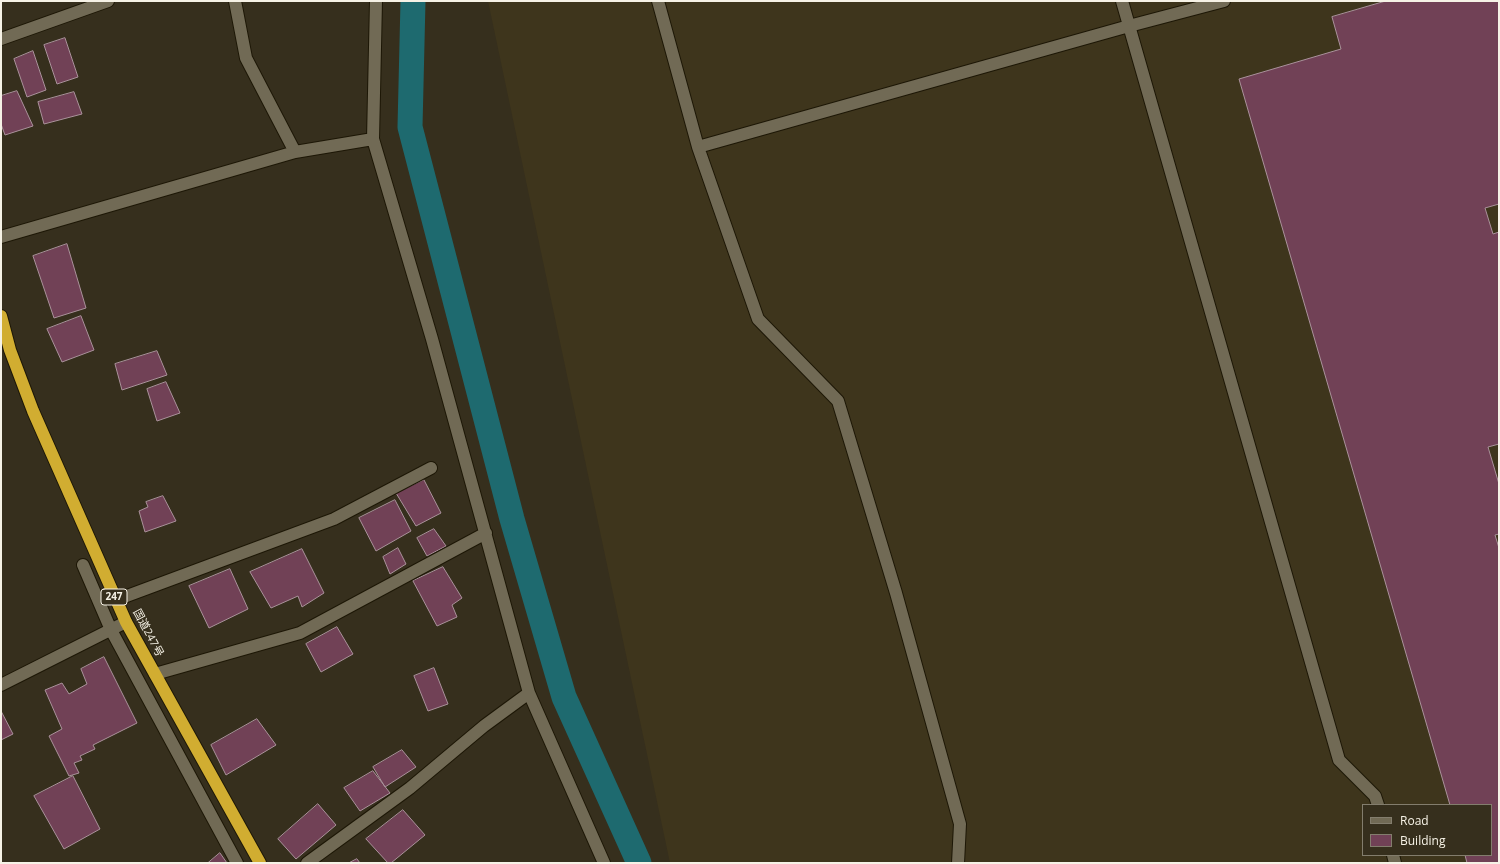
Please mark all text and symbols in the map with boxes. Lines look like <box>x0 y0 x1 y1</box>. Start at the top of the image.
road number: 247 <box>101 589 127 605</box>
street label: 国道247号 <box>130 607 166 659</box>
legend <box>1362 804 1492 856</box>
text: Road <box>1400 812 1429 829</box>
text: Building <box>1400 832 1445 849</box>

